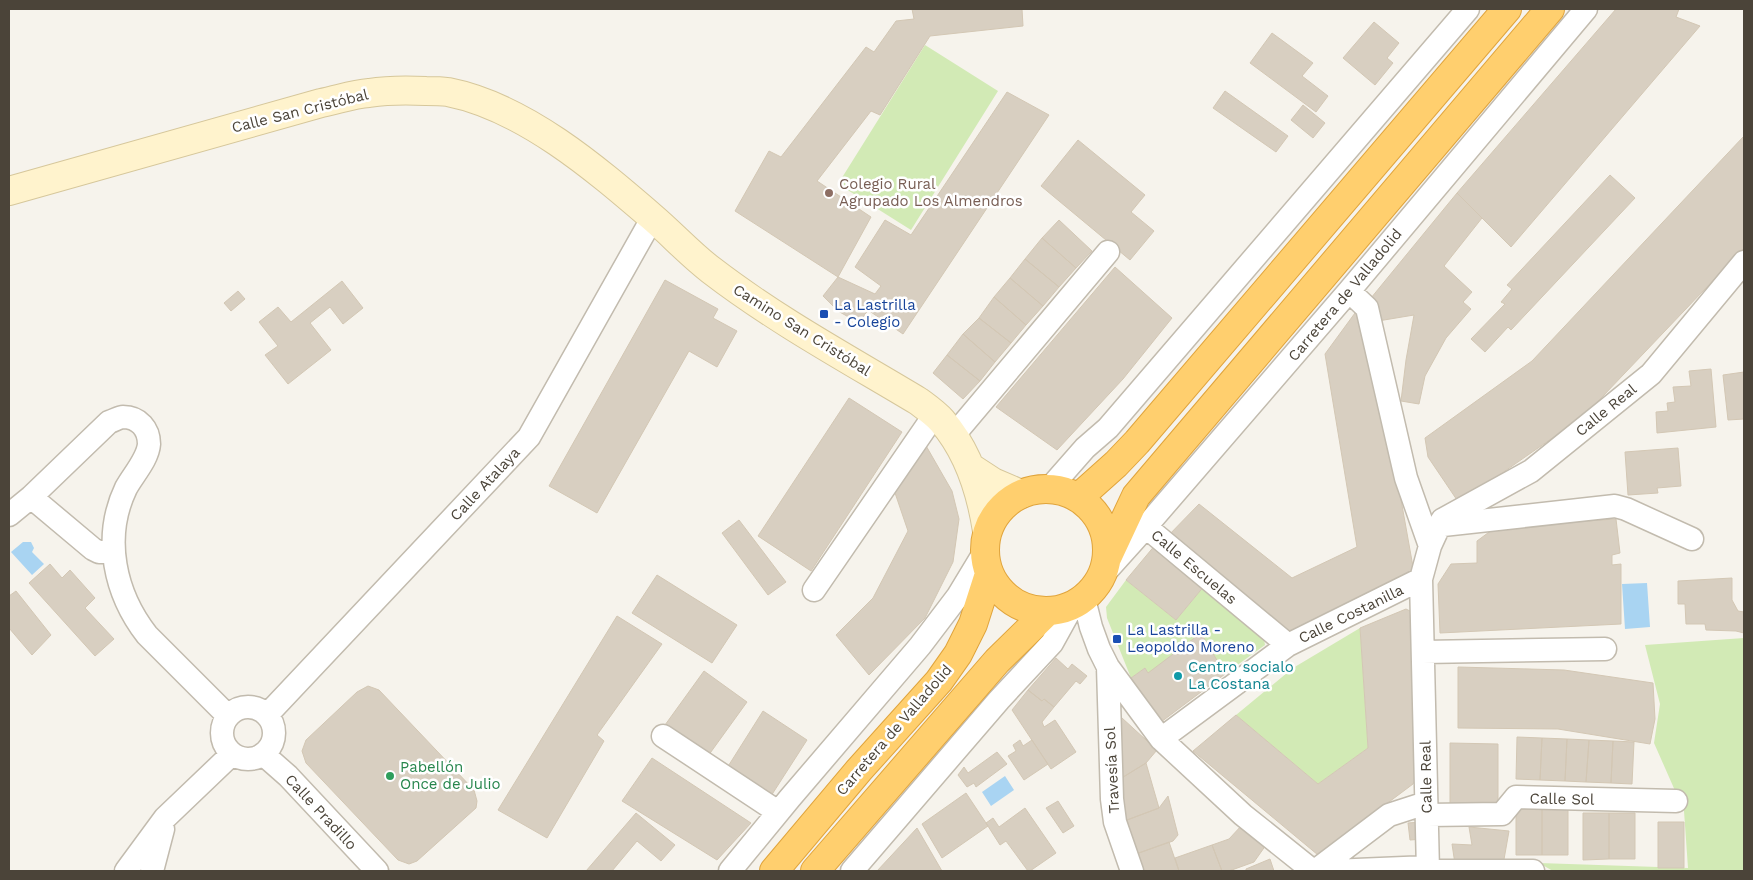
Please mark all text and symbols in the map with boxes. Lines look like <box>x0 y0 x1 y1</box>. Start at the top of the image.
street label: Calle San Cristóbal <box>230 85 371 137</box>
place label: Colegio Rural Agrupado Los Almendros <box>839 175 1023 210</box>
marker: Colegio Rural Agrupado Los Almendros <box>823 187 835 199</box>
street label: Carretera de Valladolid <box>1284 225 1406 365</box>
street label: Camino San Cristóbal <box>730 280 874 380</box>
place label: La Lastrilla - Colegio <box>834 296 916 331</box>
marker: La Lastrilla - Colegio <box>818 308 830 320</box>
street label: Calle Real <box>1572 380 1640 440</box>
street label: Calle Atalaya <box>446 443 524 525</box>
street label: Calle Escuelas <box>1147 526 1241 608</box>
street label: Calle Costanilla <box>1296 581 1407 647</box>
place label: La Lastrilla - Leopoldo Moreno <box>1127 621 1254 656</box>
marker: La Lastrilla - Leopoldo Moreno <box>1111 633 1123 645</box>
place label: Centro socialo La Costana <box>1188 658 1294 693</box>
street label: Carretera de Valladolid <box>832 661 956 799</box>
marker: Centro socialo La Costana <box>1172 670 1184 682</box>
street label: Travesía Sol <box>1101 726 1123 814</box>
street label: Calle Real <box>1416 740 1436 814</box>
place label: Pabellón Once de Julio <box>400 758 501 793</box>
street label: Calle Pradillo <box>281 770 361 854</box>
marker: Pabellón Once de Julio <box>384 770 396 782</box>
street label: Calle Sol <box>1529 789 1595 809</box>

